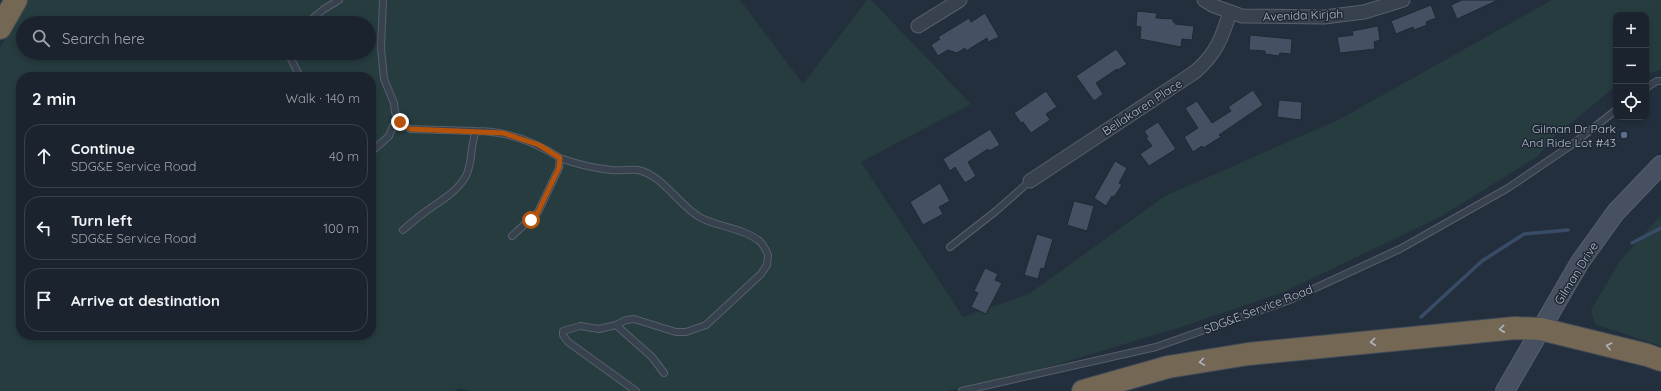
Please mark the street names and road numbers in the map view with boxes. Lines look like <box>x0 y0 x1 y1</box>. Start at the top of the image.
street label: Avenida Kirjah <box>1263 6 1343 24</box>
street label: Bellakaren Place <box>1099 75 1185 138</box>
street label: Gilman Drive <box>1551 239 1601 307</box>
street label: SDG&E Service Road <box>1201 281 1315 337</box>

